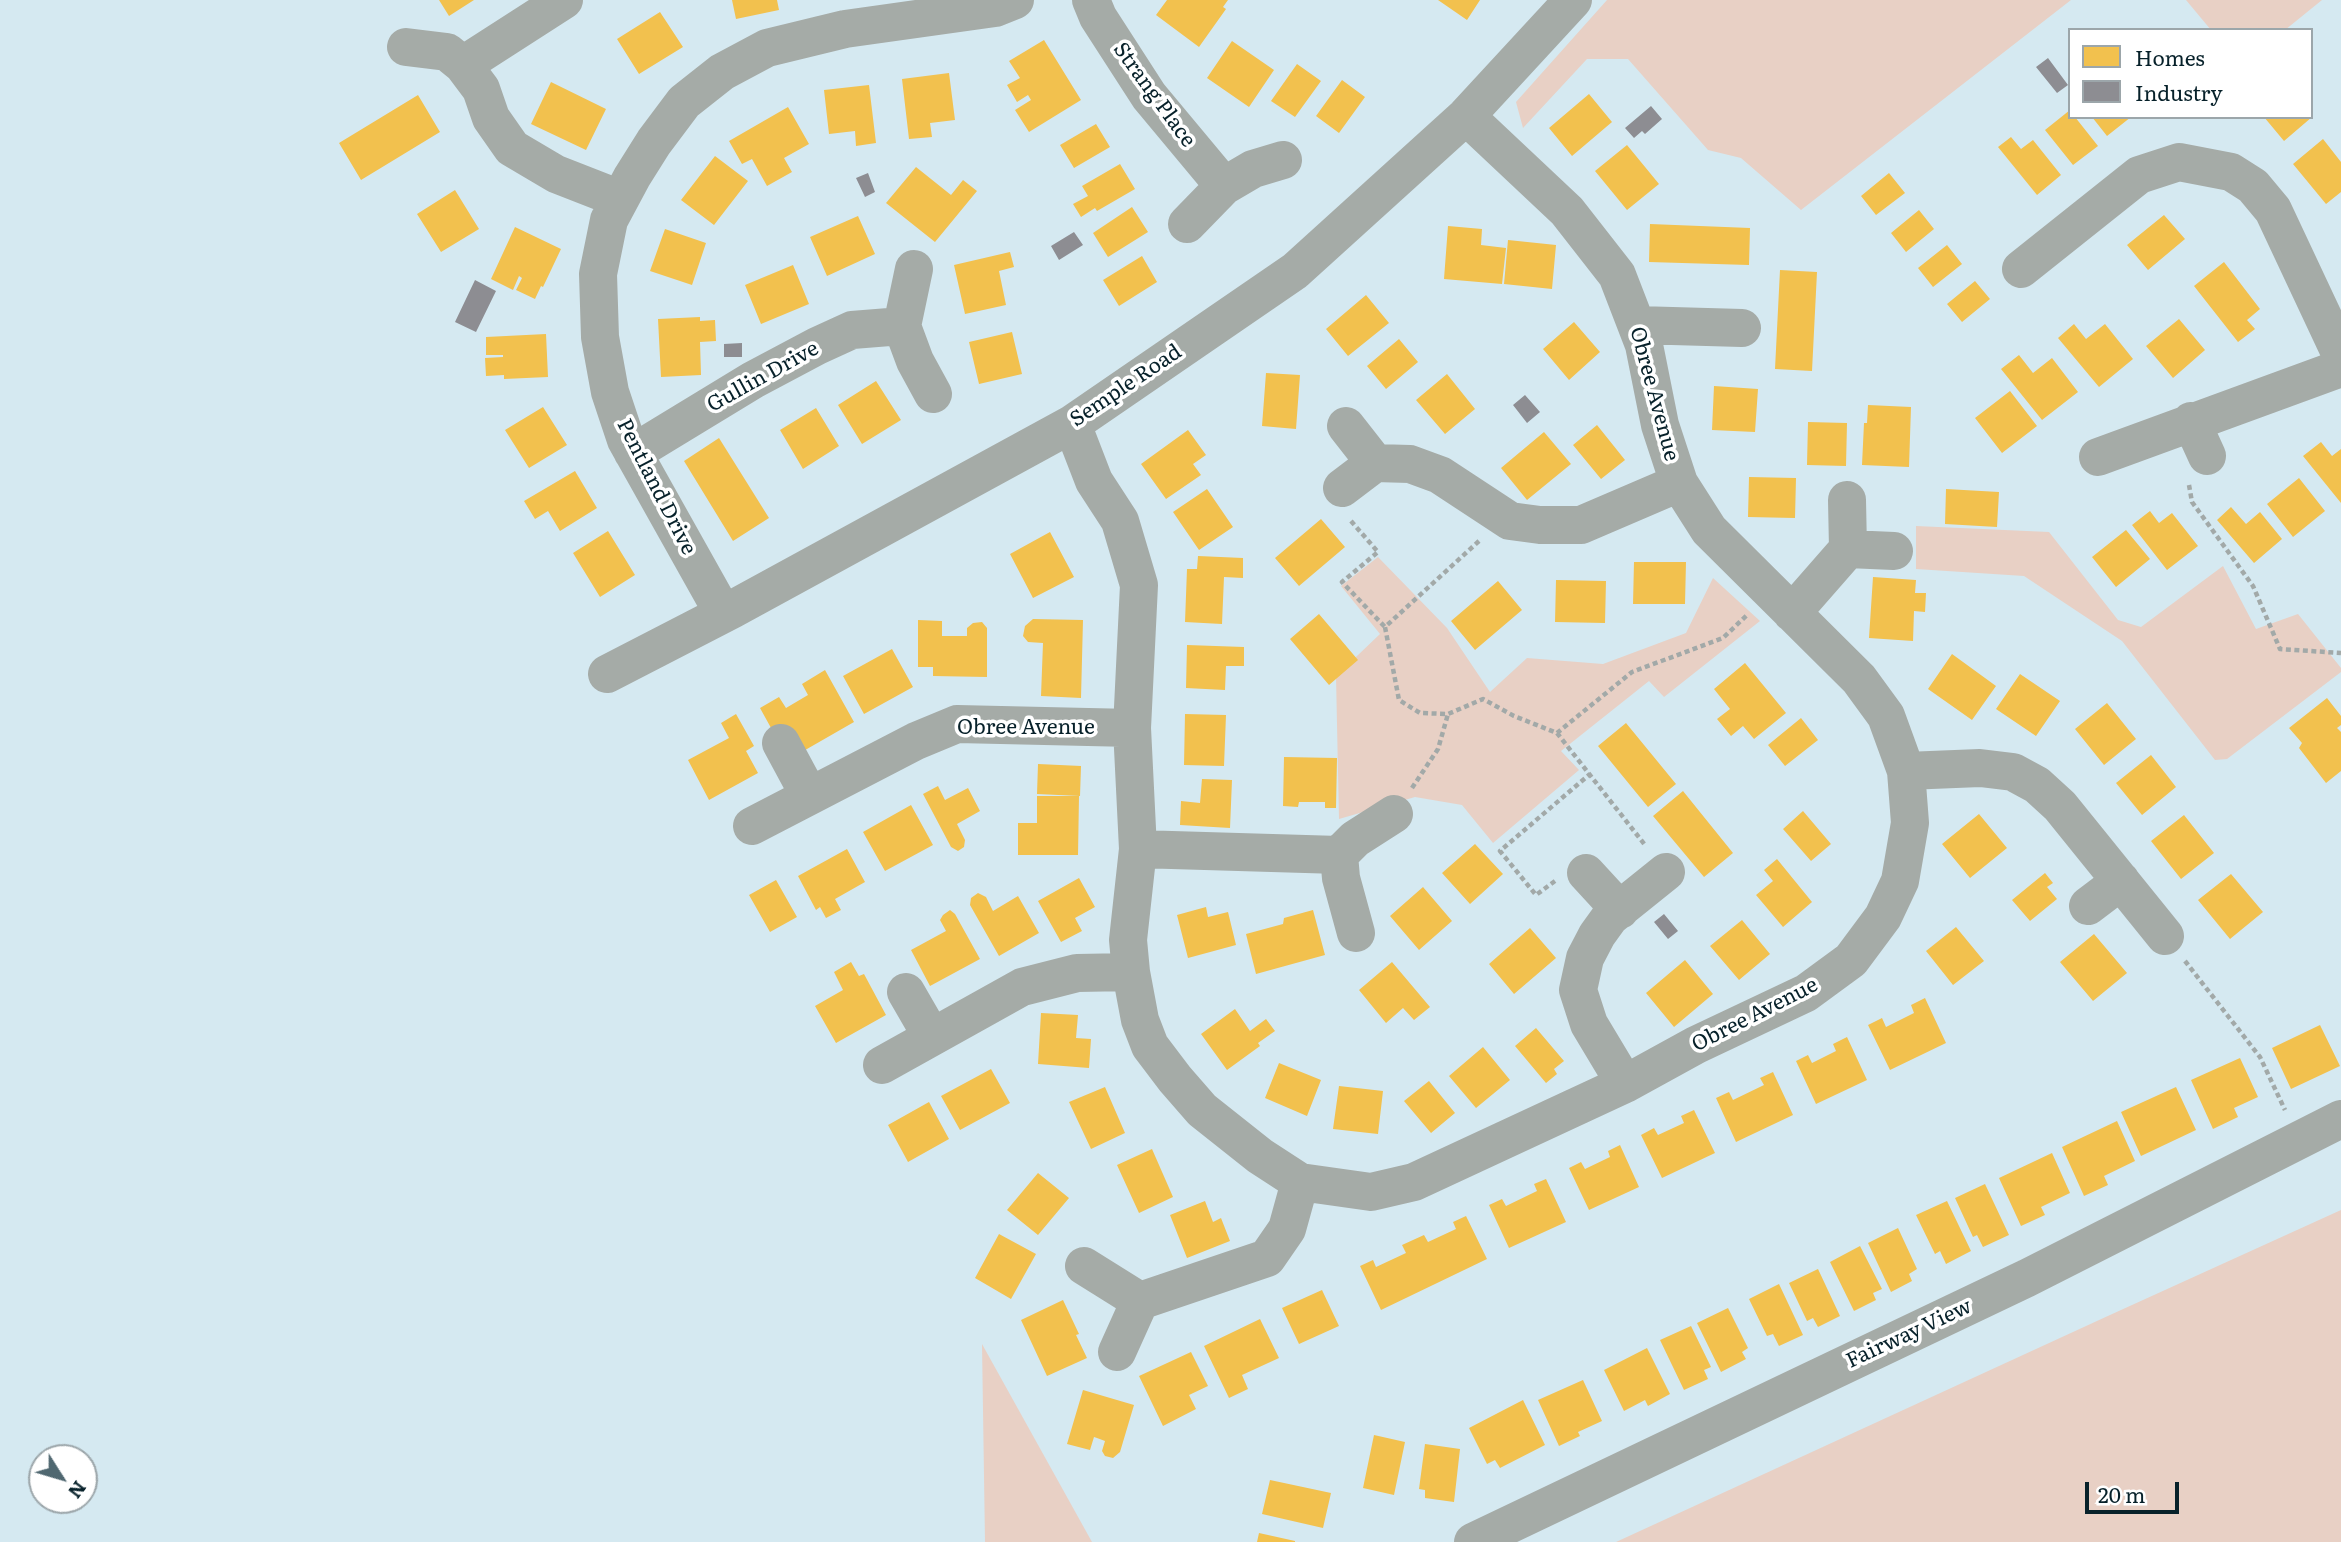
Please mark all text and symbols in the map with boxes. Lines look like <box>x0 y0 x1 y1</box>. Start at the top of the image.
legend <box>2068 28 2313 119</box>
street label: Strang Place <box>1108 38 1200 152</box>
text: Homes <box>2135 41 2205 72</box>
text: Industry <box>2135 76 2223 107</box>
street label: Obree Avenue <box>1624 324 1684 464</box>
street label: Gullin Drive <box>703 336 823 418</box>
street label: Semple Road <box>1066 340 1186 432</box>
street label: Pentland Drive <box>611 415 701 559</box>
street label: Obree Avenue <box>957 715 1095 741</box>
street label: Obree Avenue <box>1688 972 1822 1058</box>
street label: Fairway View <box>1842 1294 1976 1374</box>
north arrow <box>28 1444 98 1514</box>
scale bar <box>2089 1468 2184 1512</box>
text: N <box>62 1476 94 1505</box>
text: 20 m <box>2098 1478 2145 1509</box>

